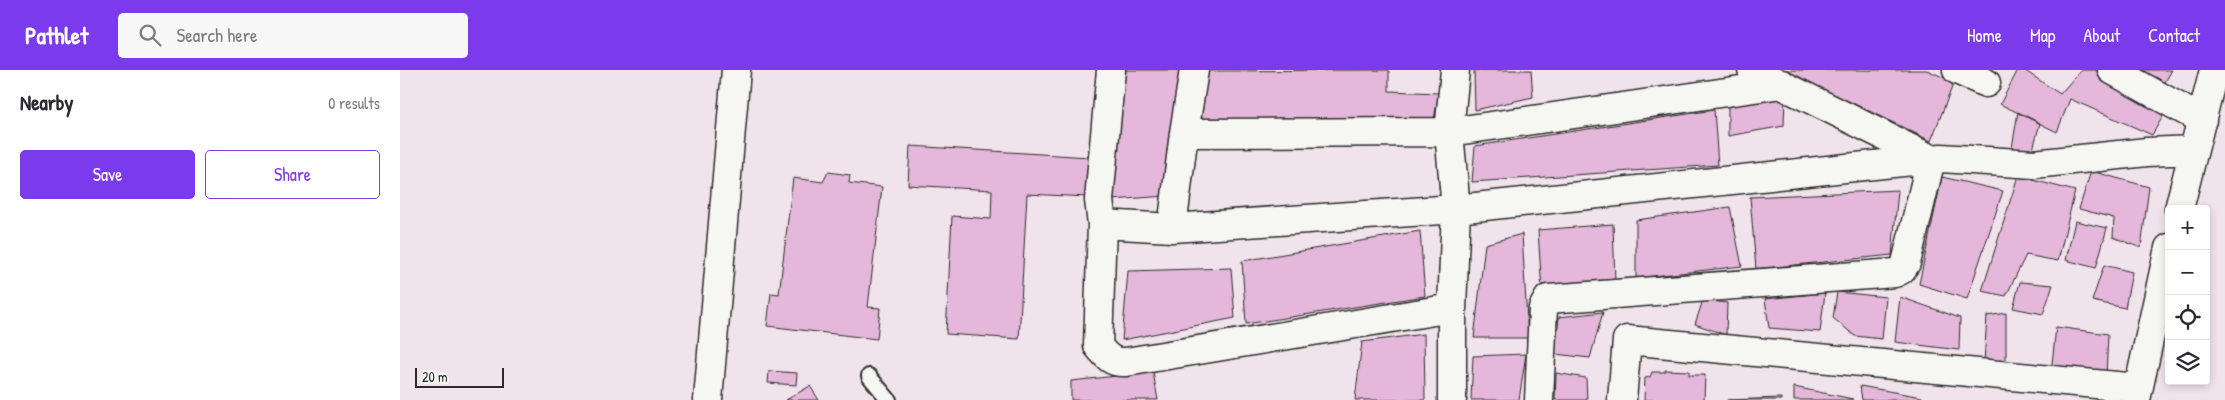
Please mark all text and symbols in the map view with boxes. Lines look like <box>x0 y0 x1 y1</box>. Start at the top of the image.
search box <box>118 13 468 58</box>
text: Pathlet <box>25 19 88 51</box>
icon: search <box>136 21 164 49</box>
text: Search here <box>176 22 258 48</box>
text: Home <box>1967 23 2002 48</box>
text: Map <box>2030 23 2055 48</box>
text: About <box>2083 23 2120 48</box>
text: Contact <box>2148 23 2200 48</box>
text: Nearby <box>20 88 73 117</box>
text: 0 results <box>328 92 380 114</box>
button: Save <box>20 150 195 199</box>
button: Share <box>205 150 380 199</box>
map controls <box>2165 205 2210 385</box>
button: + <box>2165 205 2210 250</box>
button: − <box>2165 250 2210 295</box>
button: locate <box>2165 295 2210 340</box>
button: layers <box>2165 340 2210 385</box>
scale bar <box>415 365 504 388</box>
text: 20 m <box>422 367 448 386</box>

